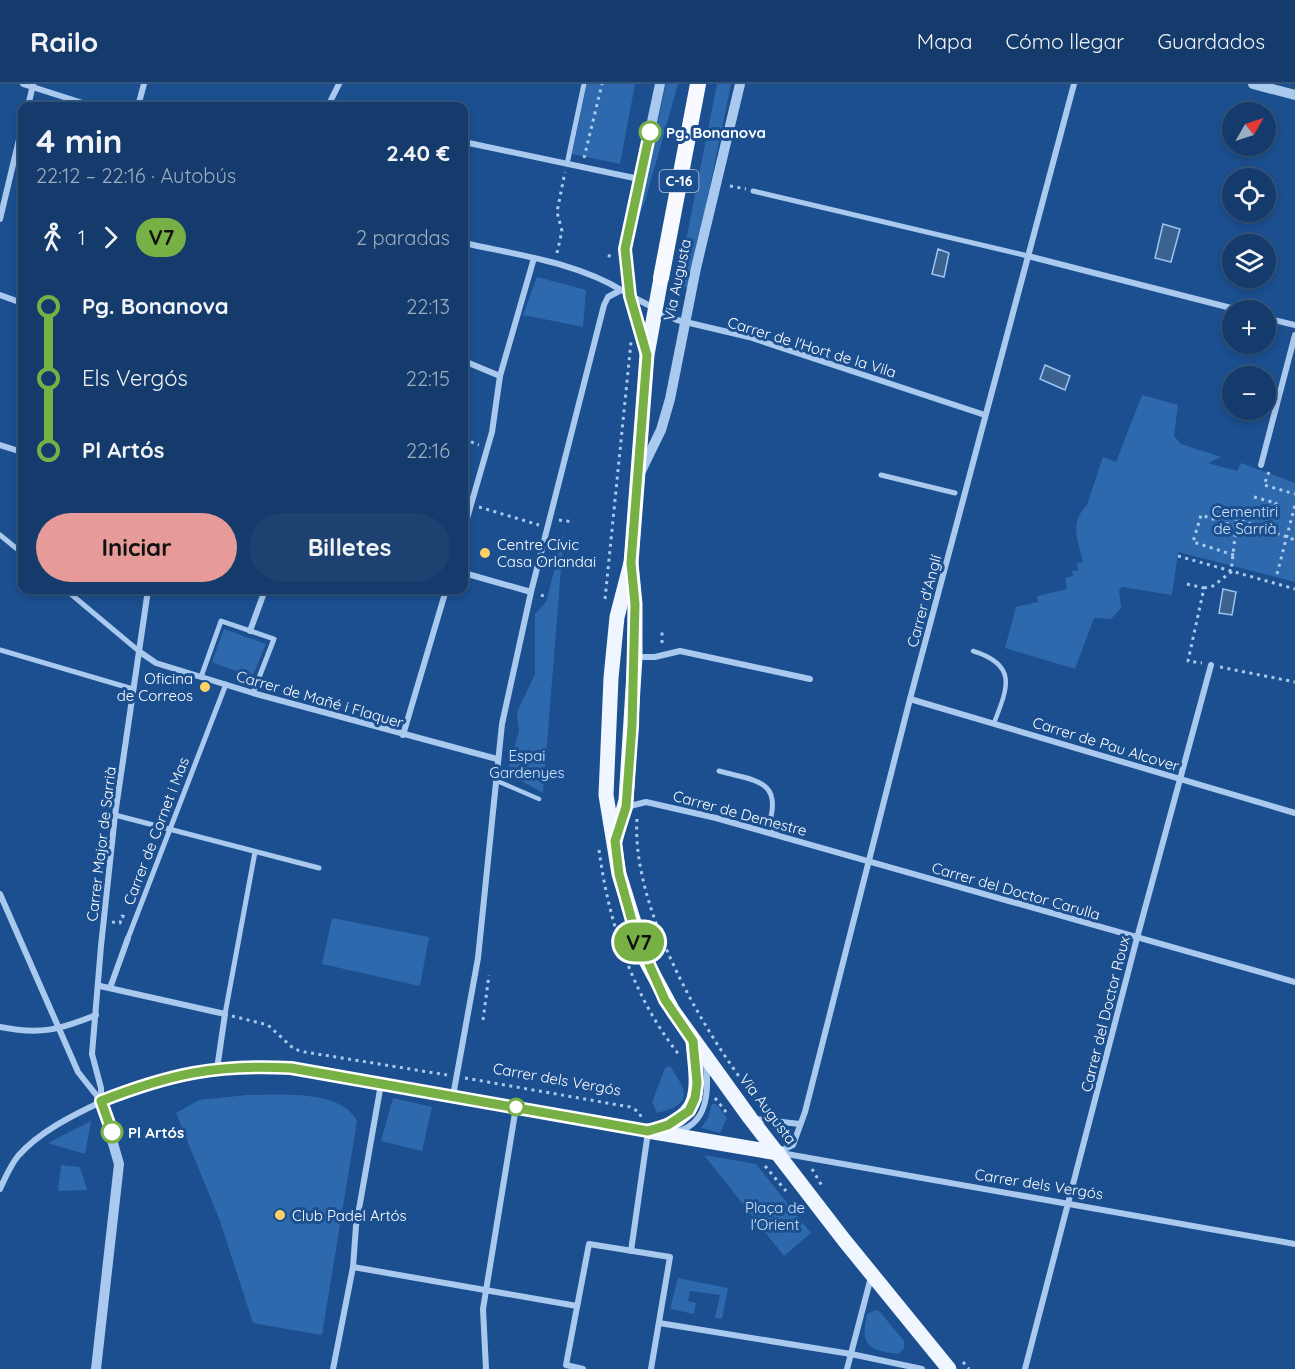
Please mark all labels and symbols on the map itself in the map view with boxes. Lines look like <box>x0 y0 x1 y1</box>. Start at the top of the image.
north arrow <box>1222 102 1276 156</box>
marker: Pg. Bonanova <box>639 121 661 143</box>
place label: Pg. Bonanova <box>666 123 766 142</box>
road number: C-16 <box>660 170 698 192</box>
street label: Via Augusta <box>659 237 695 323</box>
street label: Carrer de l'Hort de la Vila <box>725 312 899 382</box>
park label: Cementiri de Sarrià <box>1212 502 1278 538</box>
place label: Centre Cívic Casa Orlandai <box>497 535 596 571</box>
marker: Centre Cívic Casa Orlandai <box>478 546 492 560</box>
street label: Carrer d'Anglí <box>903 552 946 649</box>
street label: Carrer de Mañé i Flaquer <box>234 666 406 732</box>
place label: Oficina de Correos <box>117 669 193 705</box>
marker: Oficina de Correos <box>198 680 212 694</box>
street label: Carrer de Pau Alcover <box>1030 713 1182 775</box>
park label: Espai Gardenyes <box>489 746 565 782</box>
street label: Carrer de Cornet i Mas <box>119 754 193 908</box>
street label: Carrer Major de Sarrià <box>82 765 120 923</box>
street label: Carrer de Demestre <box>671 786 809 840</box>
street label: Carrer del Doctor Carulla <box>930 858 1102 924</box>
line badge: V7 <box>612 922 666 962</box>
street label: Carrer del Doctor Roux <box>1076 934 1134 1094</box>
street label: Carrer dels Vergós <box>491 1058 623 1100</box>
street label: Via Augusta <box>735 1070 801 1148</box>
unlabelled marker <box>507 1098 525 1116</box>
marker: Pl Artós <box>101 1121 123 1143</box>
place label: Pl Artós <box>128 1123 184 1142</box>
street label: Carrer dels Vergós <box>973 1164 1105 1204</box>
park label: Plaça de l'Orient <box>745 1198 805 1234</box>
place label: Club Padel Artós <box>292 1206 407 1225</box>
marker: Club Padel Artós <box>273 1208 287 1222</box>

